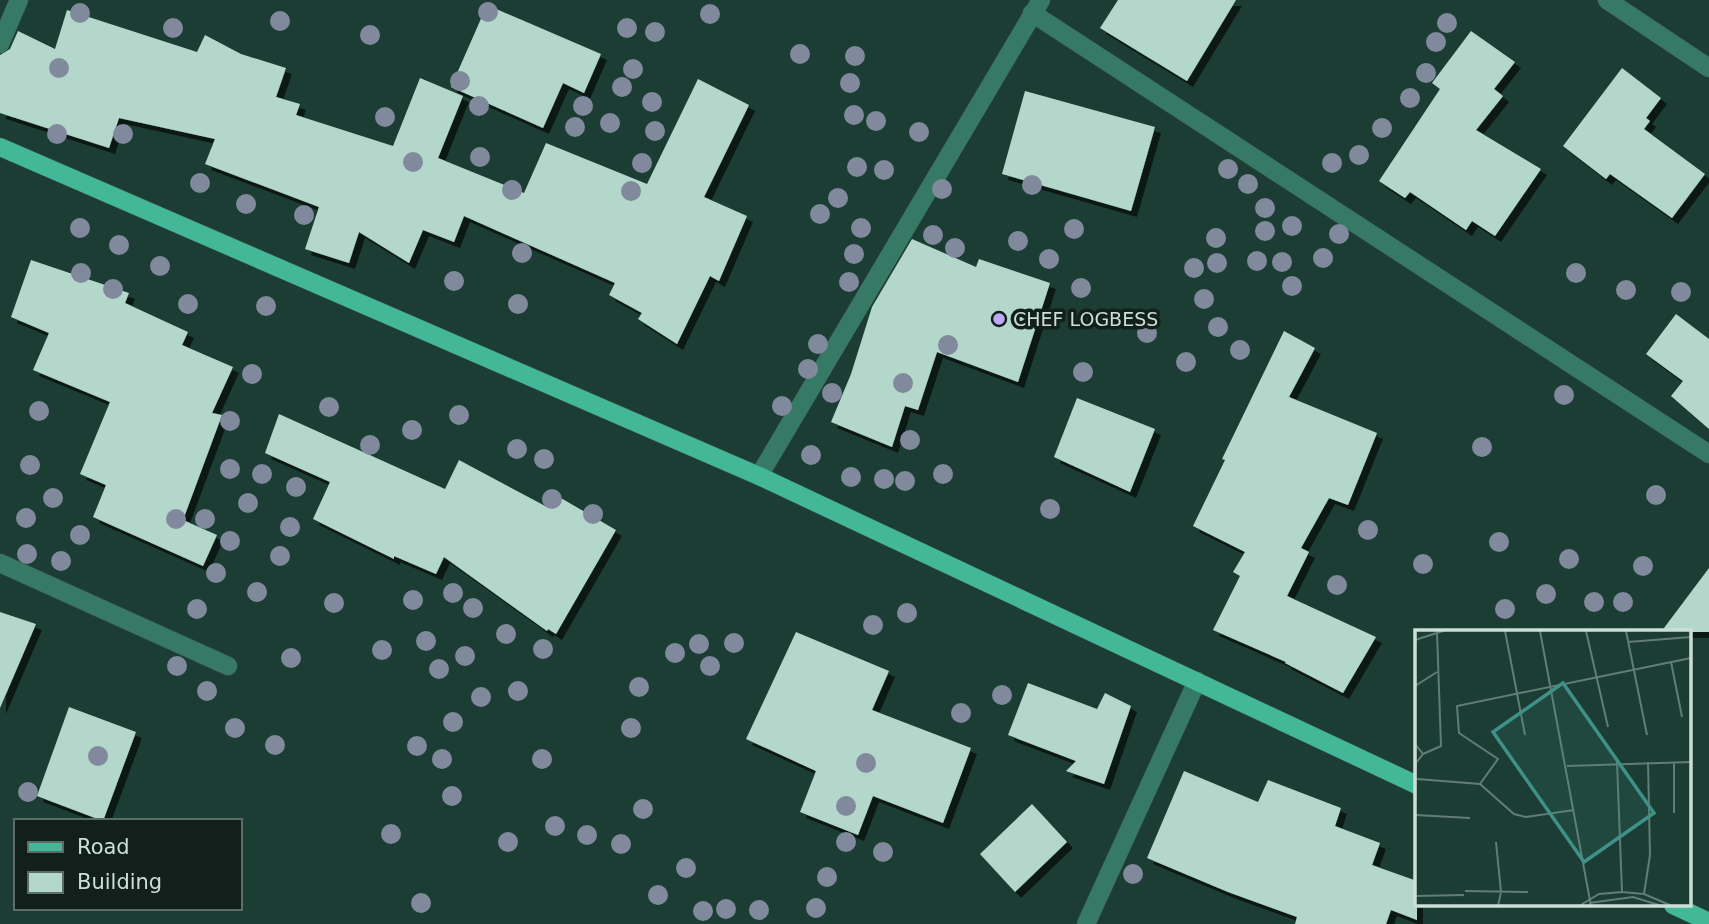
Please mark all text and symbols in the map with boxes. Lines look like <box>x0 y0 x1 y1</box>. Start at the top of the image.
place label: CHEF LOGBESS <box>1013 308 1158 330</box>
marker: CHEF LOGBESS <box>991 311 1007 327</box>
inset map <box>1415 630 1692 906</box>
legend <box>14 819 242 910</box>
text: Road <box>77 835 130 859</box>
text: Building <box>77 870 162 894</box>

